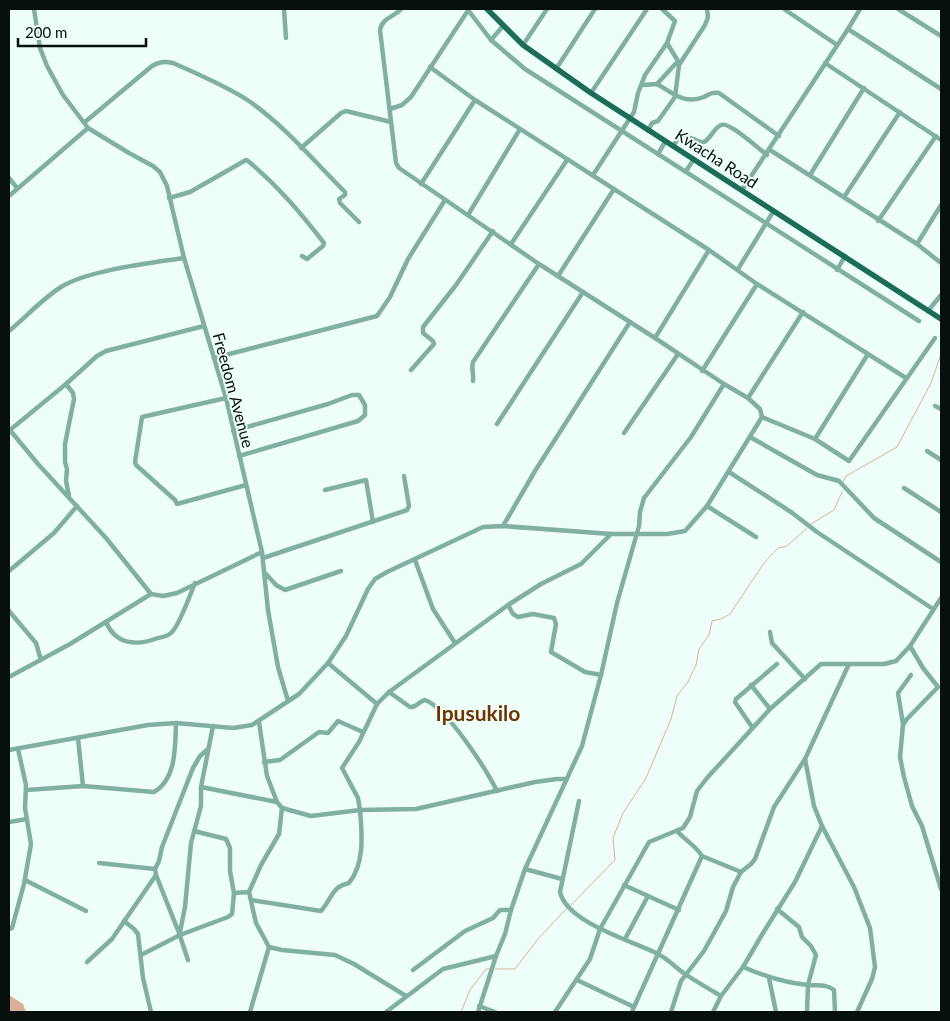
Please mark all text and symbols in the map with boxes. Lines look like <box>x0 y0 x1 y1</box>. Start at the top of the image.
scale bar <box>18 15 145 47</box>
text: 200 m <box>25 23 67 41</box>
street label: Kwacha Road <box>672 124 762 192</box>
street label: Freedom Avenue <box>209 330 259 450</box>
district label: Ipusukilo <box>436 700 520 725</box>

